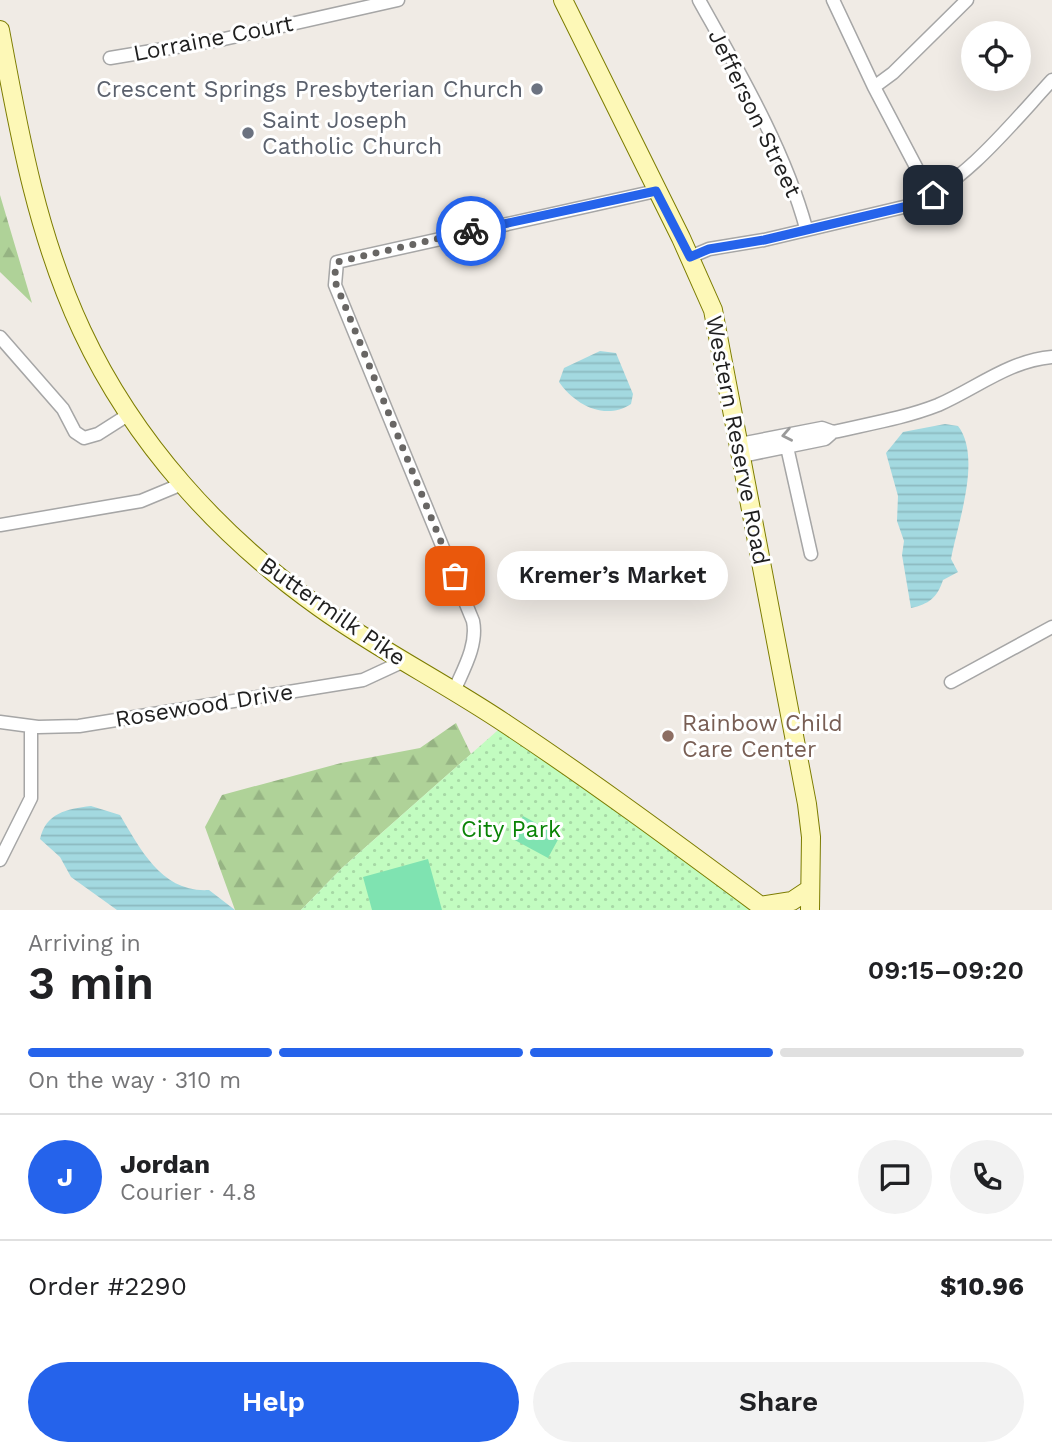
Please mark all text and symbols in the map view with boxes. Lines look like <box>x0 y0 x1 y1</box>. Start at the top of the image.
street label: Lorraine Court <box>131 10 296 67</box>
map controls <box>961 21 1031 91</box>
button: locate <box>961 21 1031 91</box>
street label: Jefferson Street <box>702 25 807 202</box>
place label: Crescent Springs Presbyterian Church <box>96 76 523 103</box>
marker: Crescent Springs Presbyterian Church <box>529 81 545 97</box>
place label: Saint Joseph Catholic Church <box>262 107 442 160</box>
marker: Saint Joseph Catholic Church <box>240 125 256 141</box>
pin <box>903 165 963 225</box>
icon: home <box>914 176 952 214</box>
courier <box>436 196 506 266</box>
icon: bike <box>452 212 490 250</box>
street label: Western Reserve Road <box>700 313 775 567</box>
one-way arrow <box>781 426 793 441</box>
pin <box>425 546 485 606</box>
street label: Buttermilk Pike <box>255 551 411 672</box>
callout: Kremer’s Market <box>497 552 728 600</box>
icon: bag <box>436 557 474 595</box>
text: Kremer’s Market <box>519 562 706 589</box>
street label: Rosewood Drive <box>113 678 295 733</box>
place label: Rainbow Child Care Center <box>682 710 843 763</box>
marker: Rainbow Child Care Center <box>660 728 676 744</box>
park label: City Park <box>461 816 561 843</box>
text: Arriving in <box>28 930 141 957</box>
text: 09:15–09:20 <box>868 955 1024 985</box>
text: 3 min <box>28 956 154 1010</box>
text: On the way · 310 m <box>28 1067 241 1094</box>
button: chat <box>858 1140 932 1214</box>
button: phone <box>950 1140 1024 1214</box>
text: Jordan <box>120 1149 210 1179</box>
text: J <box>57 1162 73 1192</box>
text: Courier · 4.8 <box>120 1179 256 1206</box>
text: Order #2290 <box>28 1271 187 1301</box>
text: $10.96 <box>940 1271 1024 1301</box>
button: Help <box>28 1362 519 1442</box>
button: Share <box>533 1362 1024 1442</box>

